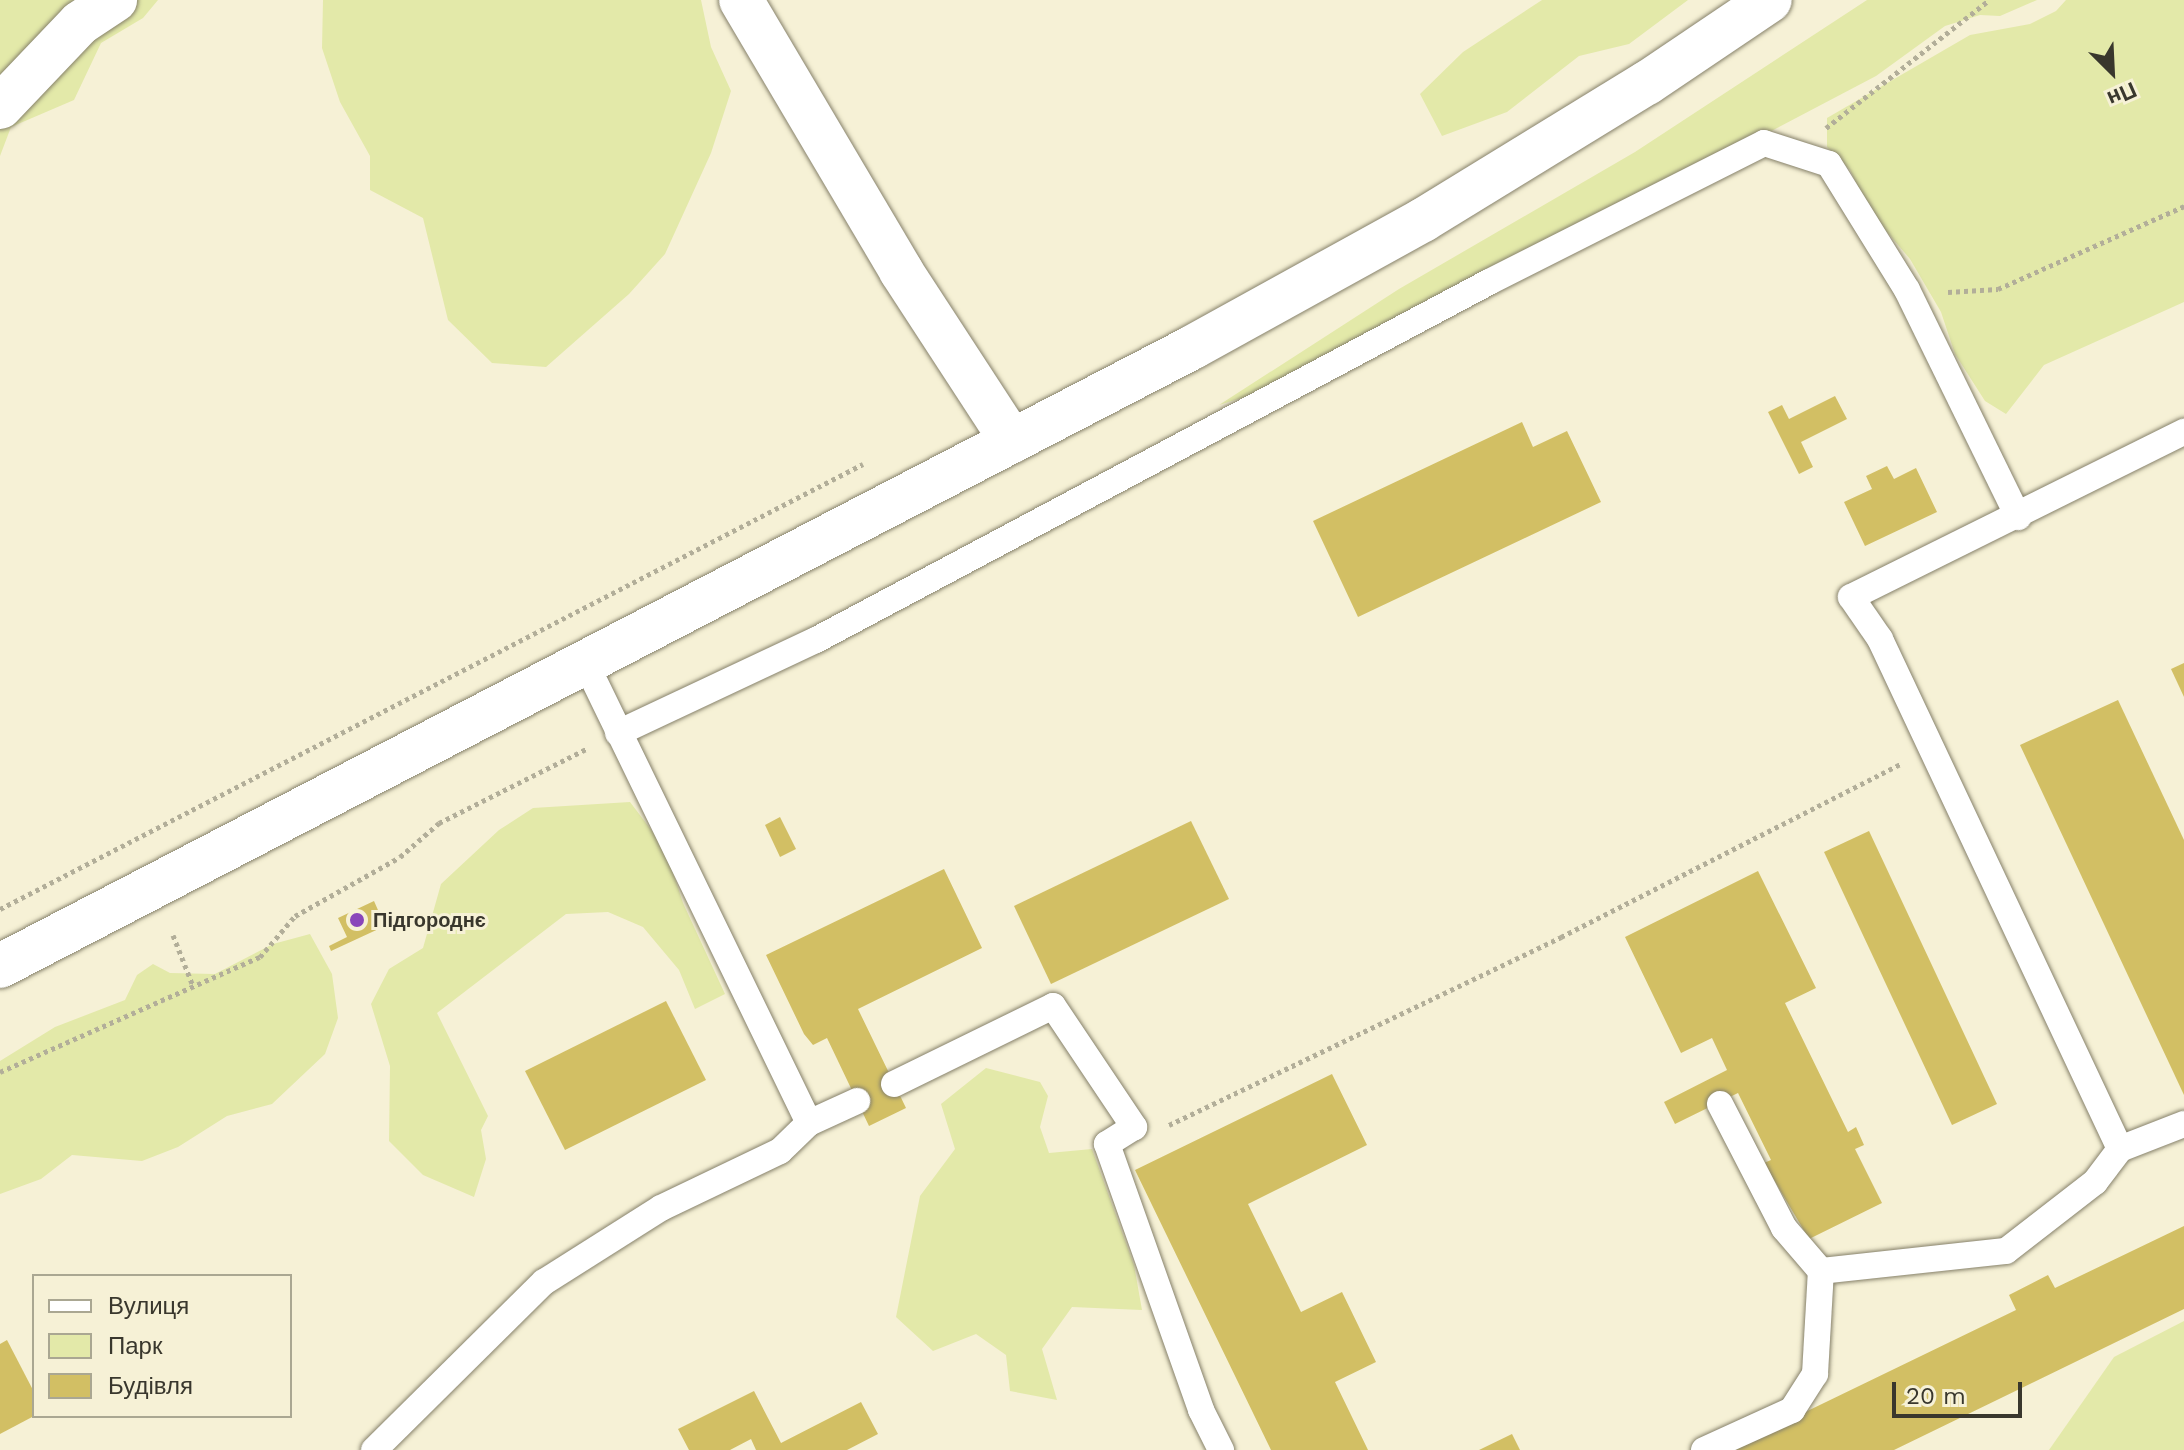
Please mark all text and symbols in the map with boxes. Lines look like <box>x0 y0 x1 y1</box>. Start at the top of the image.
north arrow <box>2072 32 2152 112</box>
text: Пн <box>2104 77 2140 112</box>
place label: Підгороднє <box>373 908 486 932</box>
marker: Підгороднє <box>348 911 366 929</box>
legend <box>32 1274 292 1418</box>
text: Вулиця <box>108 1292 189 1320</box>
text: Парк <box>108 1332 162 1360</box>
scale bar <box>1896 1366 2026 1416</box>
text: Будівля <box>108 1372 193 1400</box>
text: 20 m <box>1906 1382 1966 1410</box>

